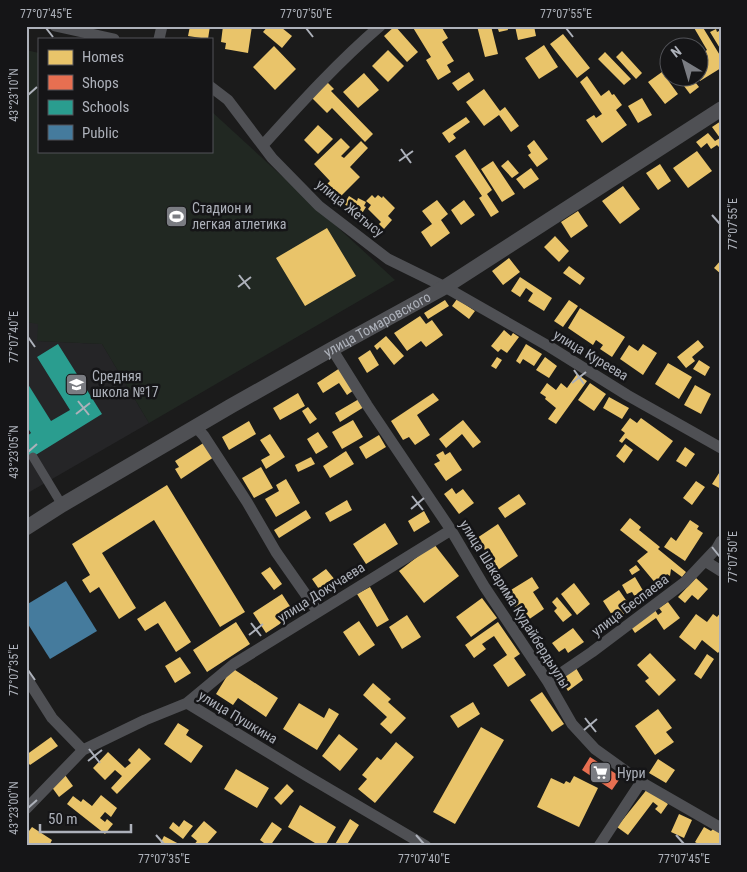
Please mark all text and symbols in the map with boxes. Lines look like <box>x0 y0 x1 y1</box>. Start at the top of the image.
text: 77°07'45"E <box>20 7 72 21</box>
text: 77°07'50"E <box>280 7 332 21</box>
text: 77°07'55"E <box>540 7 592 21</box>
legend <box>38 38 212 152</box>
north arrow <box>660 38 710 88</box>
text: N <box>668 43 684 61</box>
text: Homes <box>82 48 124 66</box>
text: 43°23'10"N <box>7 68 21 122</box>
text: Shops <box>82 74 119 92</box>
text: Schools <box>82 98 129 116</box>
text: Public <box>82 124 119 142</box>
street label: улица Жетысу <box>313 176 387 240</box>
text: 77°07'55"E <box>726 198 740 250</box>
place label: Стадион и легкая атлетика <box>192 200 286 232</box>
sports icon: Стадион и легкая атлетика <box>164 204 188 228</box>
street label: улица Томаровского <box>321 288 433 360</box>
text: 77°07'40"E <box>7 311 21 363</box>
street label: улица Куреева <box>551 326 631 384</box>
place label: Средняя школа №17 <box>92 368 159 400</box>
school or university icon: Средняя школа №17 <box>64 372 88 396</box>
text: 43°23'05"N <box>7 425 21 479</box>
street label: улица Шакарима Кудайбердыулы <box>456 517 574 691</box>
text: 77°07'50"E <box>726 531 740 583</box>
street label: улица Докучаева <box>275 559 367 625</box>
street label: улица Беспаева <box>588 571 672 639</box>
text: 77°07'35"E <box>7 644 21 696</box>
street label: улица Пушкина <box>196 687 280 747</box>
supermarket icon: Нури <box>589 761 613 785</box>
place label: Нури <box>617 765 646 781</box>
text: 43°23'00"N <box>7 781 21 835</box>
scale bar <box>40 802 131 834</box>
text: 50 m <box>48 810 78 828</box>
text: 77°07'35"E <box>138 852 190 866</box>
text: 77°07'40"E <box>398 852 450 866</box>
text: 77°07'45"E <box>658 852 710 866</box>

